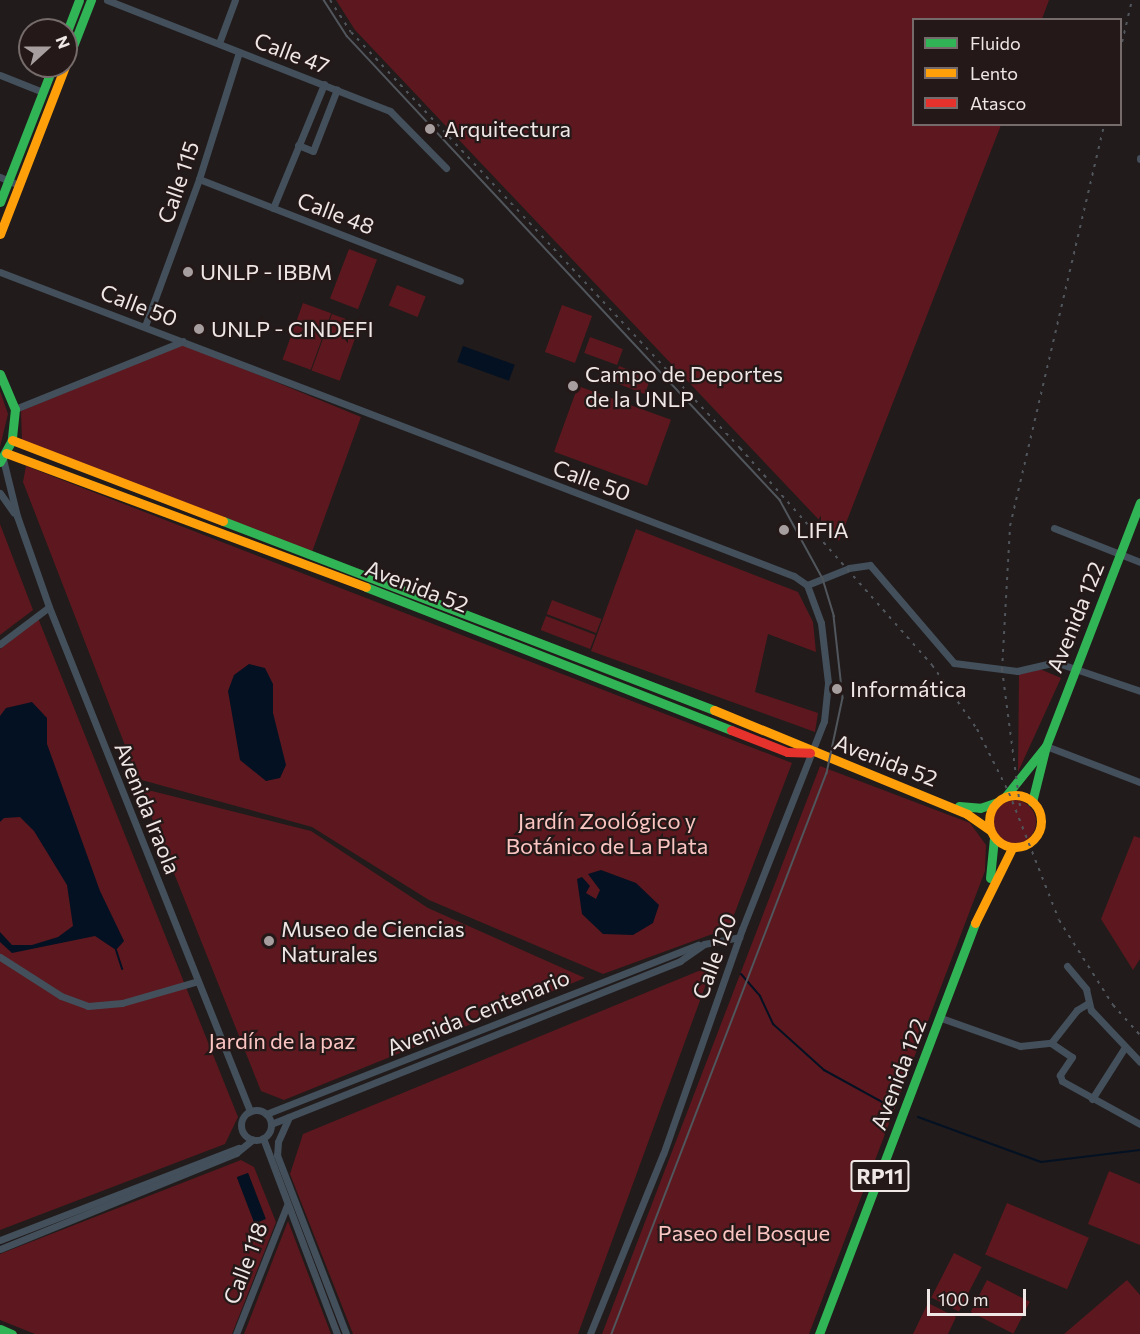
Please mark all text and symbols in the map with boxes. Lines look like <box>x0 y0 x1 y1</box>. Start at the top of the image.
north arrow <box>18 18 78 78</box>
legend <box>912 18 1122 126</box>
street label: Calle 47 <box>251 27 333 79</box>
text: Fluido <box>970 32 1021 54</box>
text: N <box>52 33 74 51</box>
text: Lento <box>970 62 1018 84</box>
text: Atasco <box>970 92 1026 114</box>
place label: Arquitectura <box>444 116 571 142</box>
marker: Arquitectura <box>421 120 439 138</box>
street label: Calle 115 <box>152 138 204 226</box>
street label: Calle 48 <box>294 186 378 240</box>
place label: UNLP - IBBM <box>200 259 332 285</box>
marker: UNLP - IBBM <box>181 265 195 279</box>
street label: Calle 50 <box>97 278 181 332</box>
place label: UNLP - CINDEFI <box>211 316 374 342</box>
marker: UNLP - CINDEFI <box>192 322 206 336</box>
place label: Campo de Deportes de la UNLP <box>585 360 783 412</box>
marker: Campo de Deportes de la UNLP <box>566 379 580 393</box>
street label: Calle 50 <box>550 454 634 506</box>
place label: LIFIA <box>796 517 849 543</box>
marker: LIFIA <box>777 523 791 537</box>
street label: Avenida 52 <box>362 554 472 618</box>
street label: Avenida 122 <box>1041 558 1109 676</box>
place label: Informática <box>850 676 967 702</box>
marker: Informática <box>828 680 846 698</box>
street label: Avenida 52 <box>831 728 941 792</box>
street label: Avenida Iraola <box>110 738 186 878</box>
park label: Jardín Zoológico y Botánico de La Plata <box>506 807 708 858</box>
street label: Calle 120 <box>686 909 742 1003</box>
place label: Museo de Ciencias Naturales <box>281 915 465 966</box>
marker: Museo de Ciencias Naturales <box>262 934 276 948</box>
street label: Avenida Centenario <box>383 963 573 1061</box>
street label: Avenida 122 <box>865 1015 931 1133</box>
park label: Jardín de la paz <box>209 1028 355 1054</box>
road number: RP11 <box>850 1158 910 1194</box>
street label: Calle 118 <box>217 1218 273 1308</box>
park label: Paseo del Bosque <box>658 1220 830 1246</box>
scale bar <box>930 1277 1029 1315</box>
text: 100 m <box>938 1288 988 1310</box>

